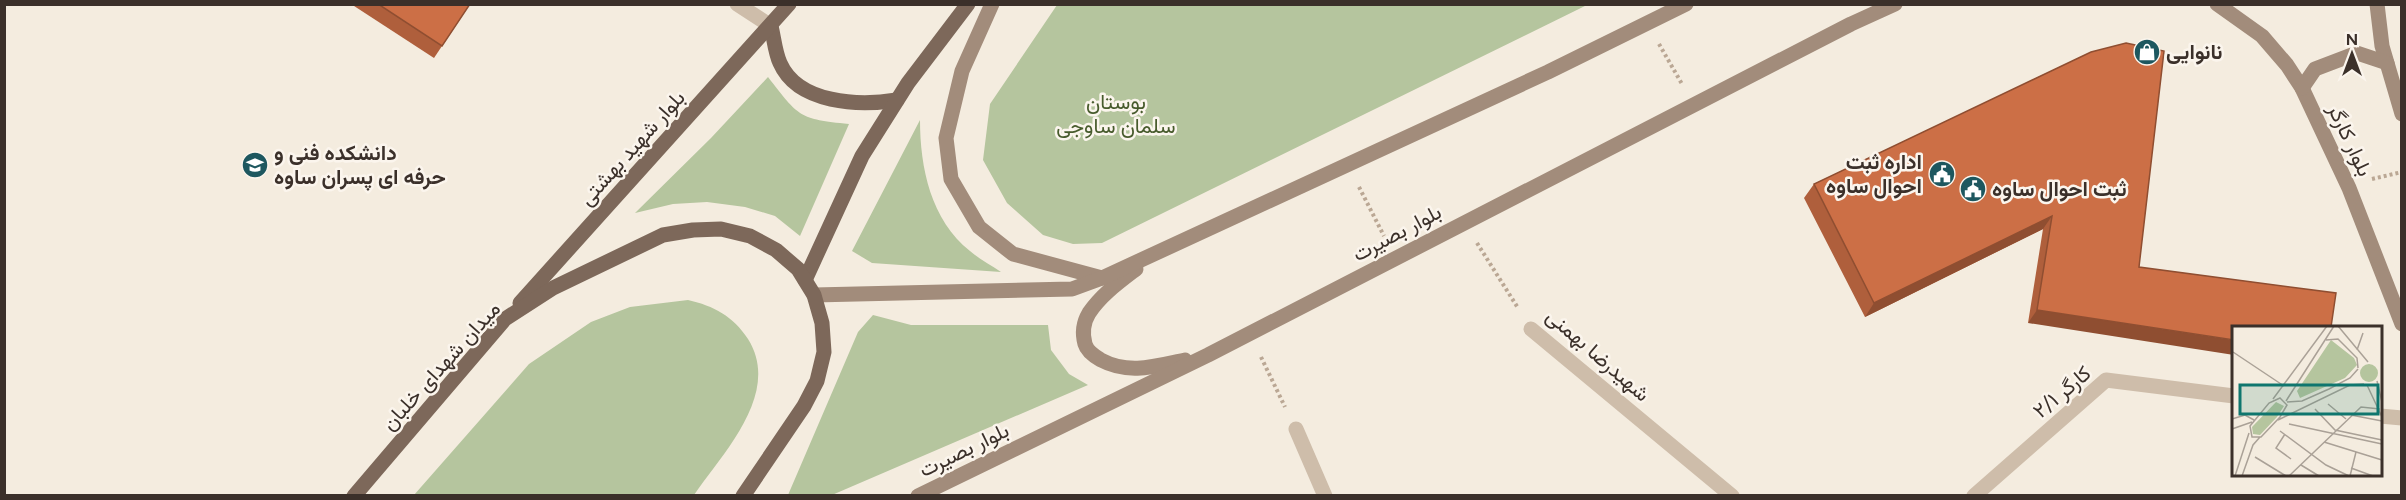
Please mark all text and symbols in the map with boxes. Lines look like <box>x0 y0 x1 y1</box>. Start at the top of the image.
north arrow <box>2322 24 2382 84</box>
text: N <box>2346 30 2358 49</box>
shop icon: نانوایی <box>2132 37 2162 67</box>
place label: نانوایی <box>2166 39 2223 65</box>
street label: بلوار شهید بهشتی <box>573 85 691 211</box>
park label: بوستان سلمان ساوجی <box>1056 89 1176 139</box>
street label: بلوار کارگر <box>2322 99 2378 180</box>
place label: دانشکده فنی و حرفه ای پسران ساوه <box>274 140 446 191</box>
place label: اداره ثبت احوال ساوه <box>1826 149 1922 199</box>
school or university icon: دانشکده فنی و حرفه ای پسران ساوه <box>240 150 270 180</box>
public building icon: اداره ثبت احوال ساوه <box>1927 159 1957 189</box>
public building icon: ثبت احوال ساوه <box>1958 174 1988 204</box>
place label: ثبت احوال ساوه <box>1992 176 2127 202</box>
street label: بلوار بصیرت <box>1348 199 1446 267</box>
street label: میدان شهدای خلبان <box>376 296 506 436</box>
street label: شهیدرضا بهمنی <box>1541 303 1655 407</box>
inset map <box>2232 326 2382 476</box>
street label: کارگر ۲/۱ <box>2028 360 2096 424</box>
street label: بلوار بصیرت <box>915 417 1013 483</box>

